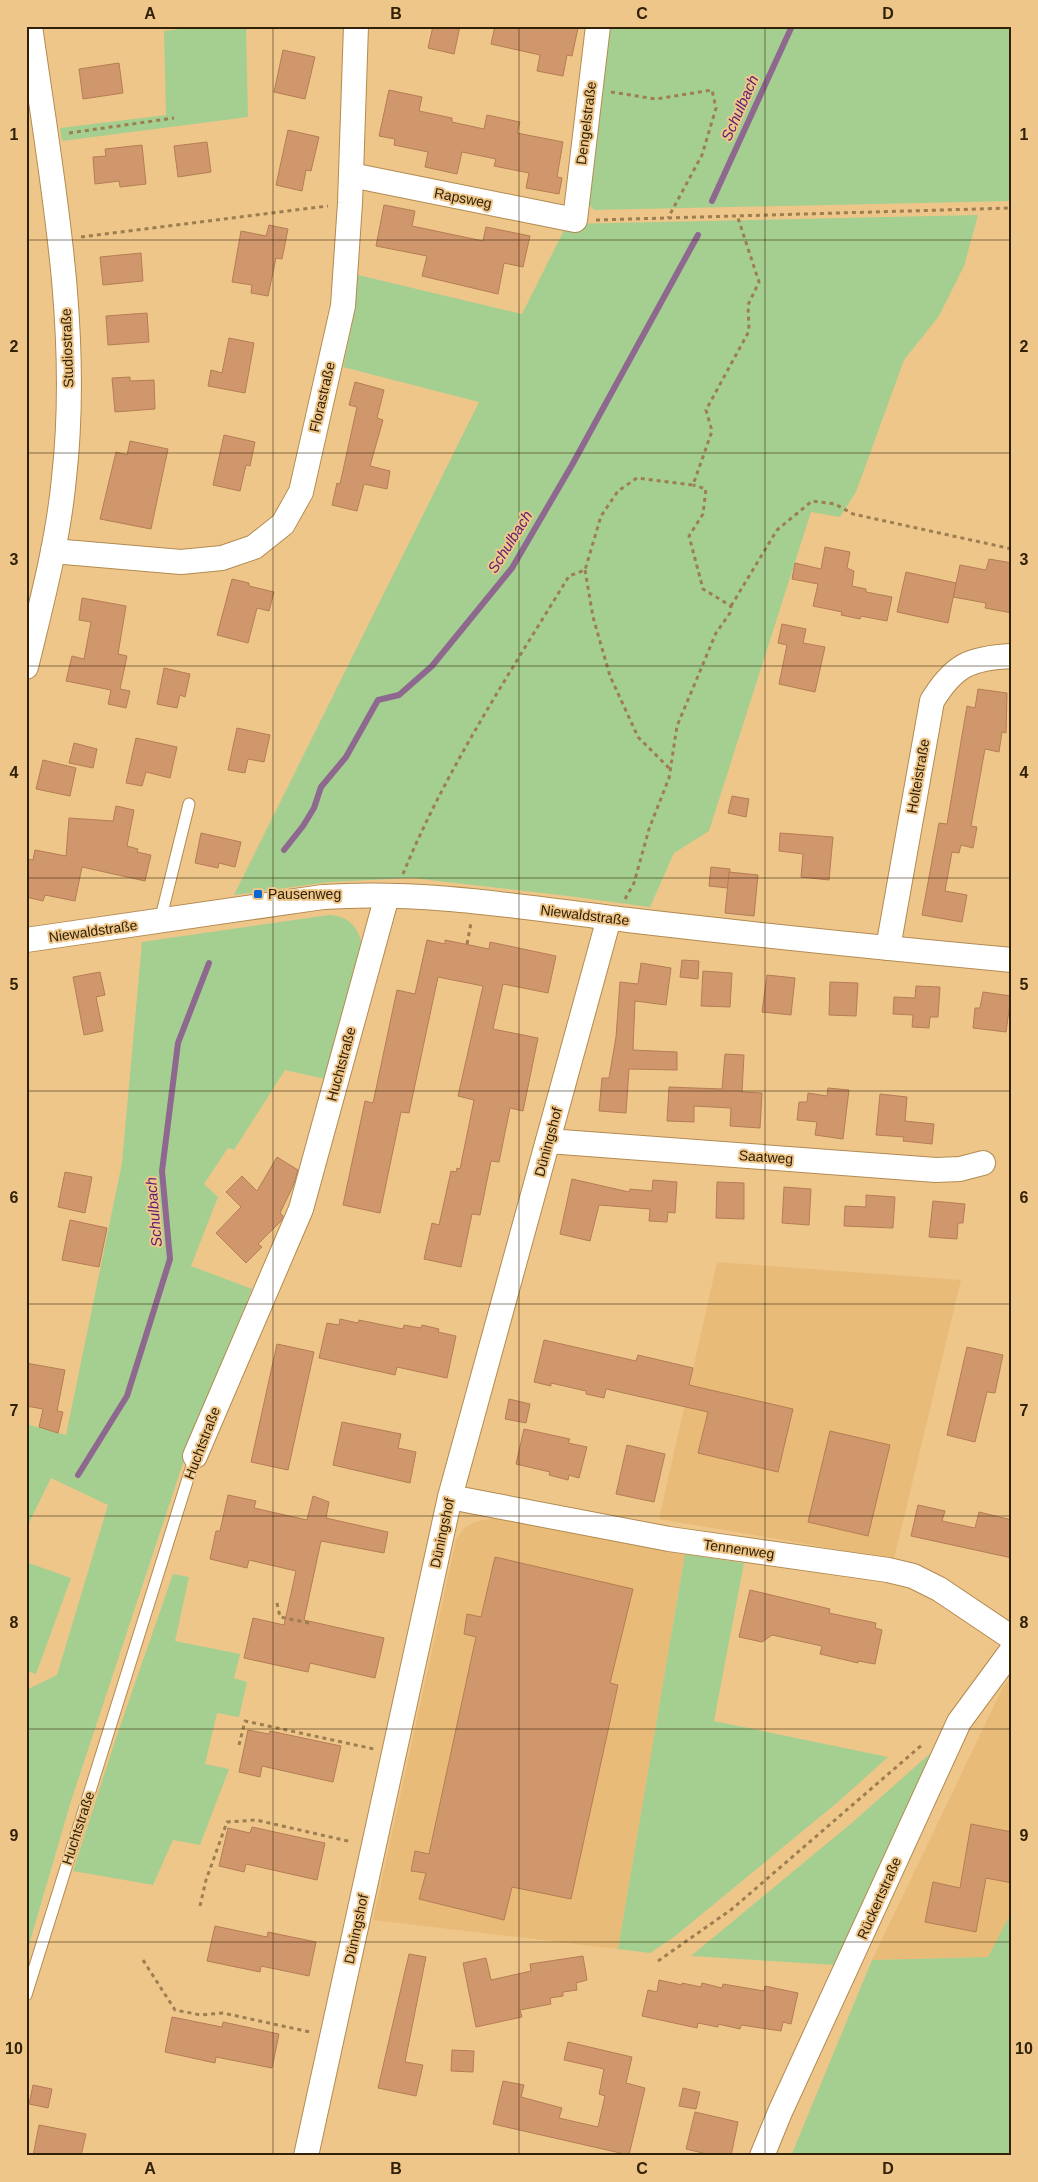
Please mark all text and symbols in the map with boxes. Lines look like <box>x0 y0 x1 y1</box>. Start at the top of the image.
text: A <box>144 5 156 22</box>
text: B <box>390 5 402 22</box>
text: C <box>636 5 648 22</box>
text: D <box>882 5 894 22</box>
water label: Schulbach <box>718 72 762 143</box>
street label: Dengelstraße <box>573 80 599 166</box>
text: 1 <box>10 126 19 143</box>
text: 1 <box>1020 126 1029 143</box>
street label: Rapsweg <box>433 185 493 211</box>
street label: Studiostraße <box>58 308 76 388</box>
text: 2 <box>10 338 19 355</box>
text: 2 <box>1020 338 1029 355</box>
street label: Florastraße <box>306 360 338 434</box>
water label: Schulbach <box>484 508 535 576</box>
text: 3 <box>10 551 19 568</box>
text: 3 <box>1020 551 1029 568</box>
street label: Holteistraße <box>904 737 932 815</box>
text: 4 <box>10 764 19 781</box>
text: 4 <box>1020 764 1029 781</box>
place label: Pausenweg <box>268 886 341 902</box>
marker: Pausenweg <box>252 888 264 900</box>
street label: Niewaldstraße <box>540 902 631 928</box>
street label: Niewaldstraße <box>48 917 139 945</box>
text: 5 <box>10 976 19 993</box>
text: 5 <box>1020 976 1029 993</box>
street label: Huchtstraße <box>323 1025 359 1103</box>
street label: Düningshof <box>531 1106 565 1178</box>
street label: Saatweg <box>738 1147 794 1167</box>
water label: Schulbach <box>142 1176 165 1248</box>
text: 6 <box>10 1189 19 1206</box>
text: 6 <box>1020 1189 1029 1206</box>
text: 7 <box>10 1402 19 1419</box>
text: 7 <box>1020 1402 1029 1419</box>
street label: Huchtstraße <box>181 1404 223 1481</box>
street label: Düningshof <box>427 1497 457 1569</box>
street label: Tennenweg <box>702 1536 776 1562</box>
text: 8 <box>10 1614 19 1631</box>
text: 8 <box>1020 1614 1029 1631</box>
street label: Huchtstraße <box>59 1789 97 1867</box>
text: 9 <box>10 1827 19 1844</box>
text: 9 <box>1020 1827 1029 1844</box>
street label: Rückertstraße <box>854 1854 904 1941</box>
street label: Düningshof <box>341 1893 371 1965</box>
text: 10 <box>5 2040 23 2057</box>
text: 10 <box>1015 2040 1033 2057</box>
text: A <box>144 2160 156 2177</box>
text: B <box>390 2160 402 2177</box>
text: C <box>636 2160 648 2177</box>
text: D <box>882 2160 894 2177</box>

